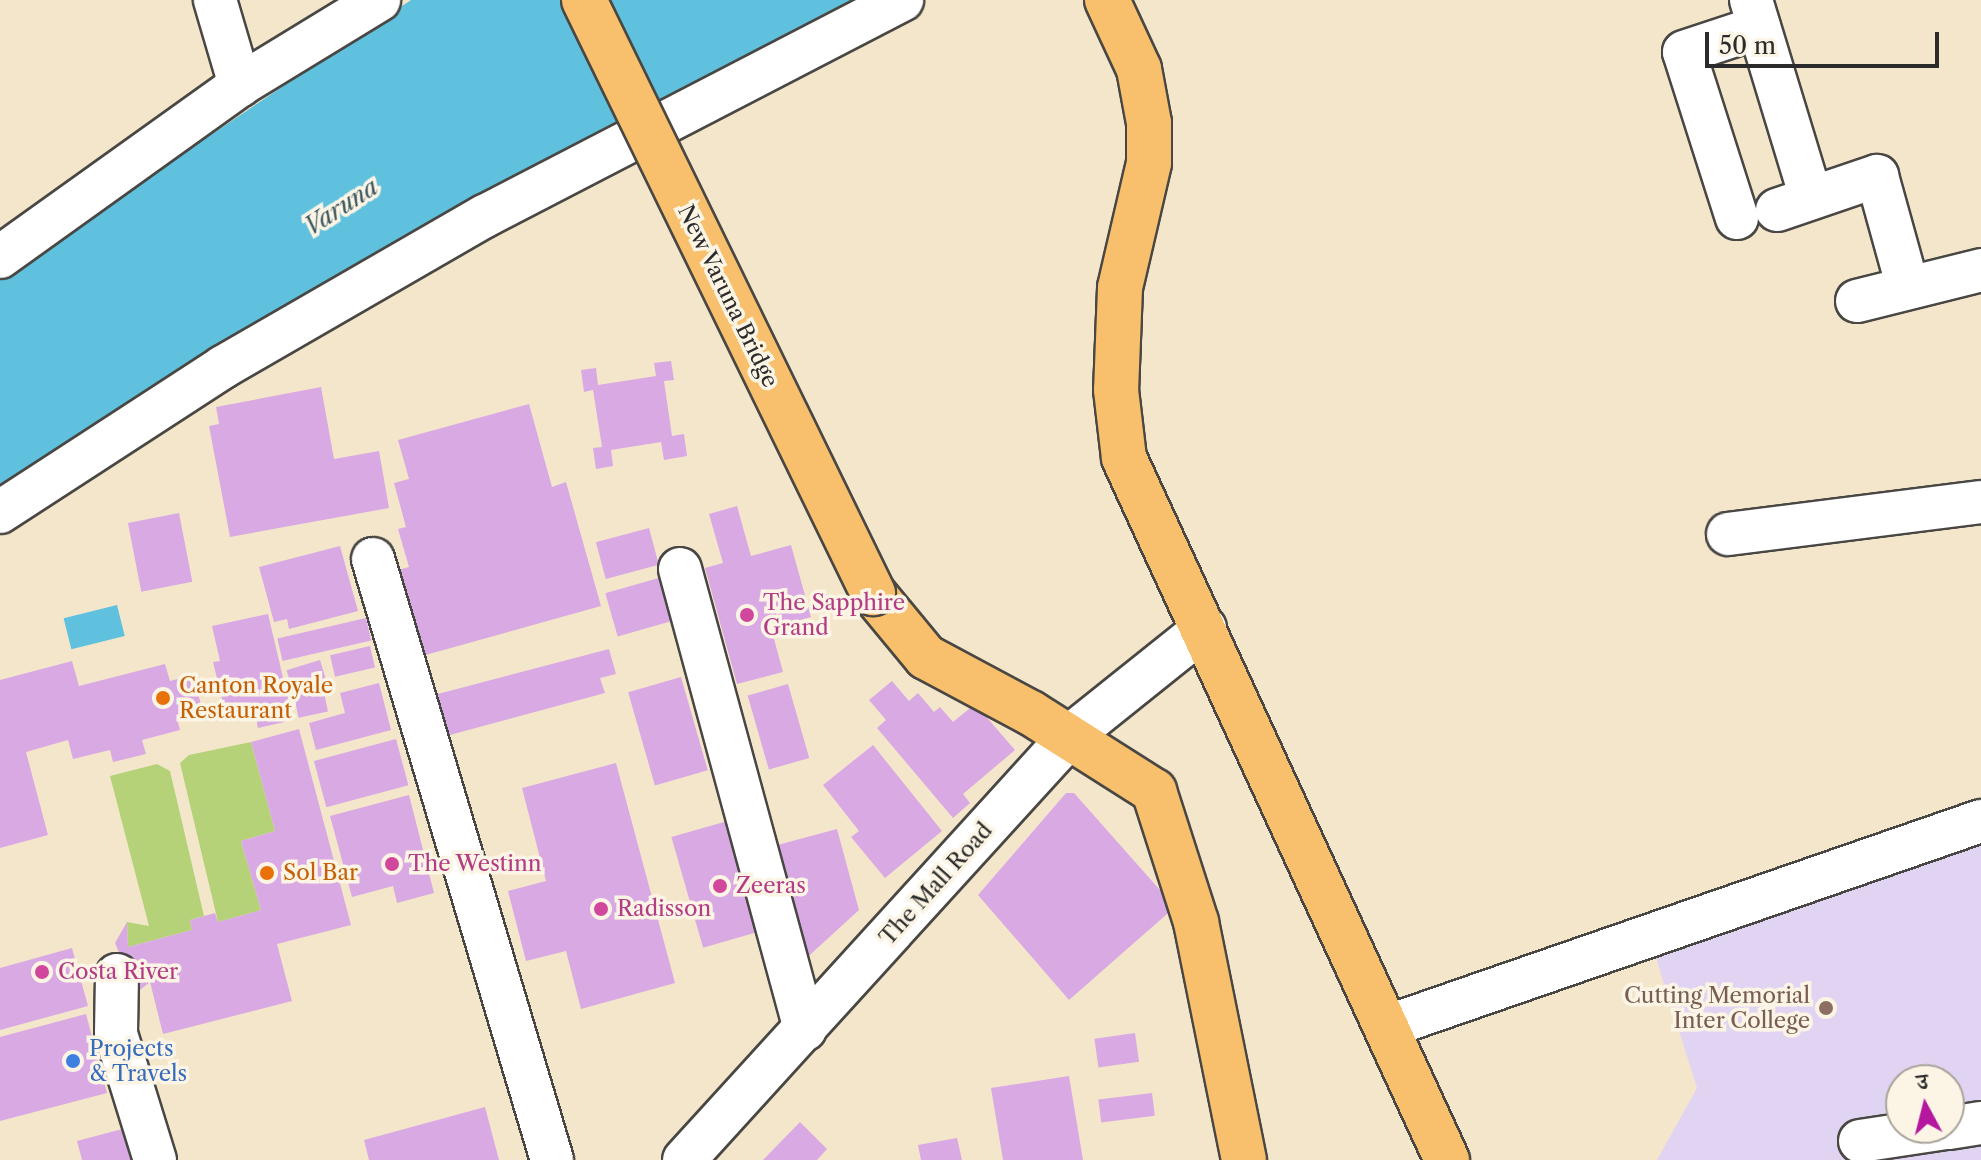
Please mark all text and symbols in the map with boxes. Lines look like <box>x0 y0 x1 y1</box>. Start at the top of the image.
scale bar <box>1709 16 1943 66</box>
text: 50 m <box>1719 31 1776 60</box>
water label: Varuna <box>299 173 383 241</box>
street label: New Varuna Bridge <box>672 200 784 392</box>
place label: The Sapphire Grand <box>763 589 905 640</box>
marker: The Sapphire Grand <box>738 606 756 624</box>
place label: Canton Royale Restaurant <box>179 672 333 724</box>
marker: Canton Royale Restaurant <box>154 689 172 707</box>
street label: The Mall Road <box>874 817 998 951</box>
place label: The Westinn <box>408 851 542 877</box>
marker: The Westinn <box>383 855 401 873</box>
place label: Sol Bar <box>283 860 358 886</box>
marker: Sol Bar <box>258 864 276 882</box>
place label: Zeeras <box>736 873 806 899</box>
marker: Zeeras <box>711 877 729 895</box>
place label: Radisson <box>617 896 711 922</box>
marker: Radisson <box>592 900 610 918</box>
place label: Costa River <box>58 959 179 985</box>
marker: Costa River <box>33 963 51 981</box>
place label: Cutting Memorial Inter College <box>1624 982 1810 1034</box>
marker: Cutting Memorial Inter College <box>1817 999 1835 1017</box>
place label: Projects & Travels <box>89 1035 188 1086</box>
marker: Projects & Travels <box>64 1052 82 1070</box>
north arrow <box>1885 1064 1965 1144</box>
text: उ <box>1915 1068 1929 1096</box>

